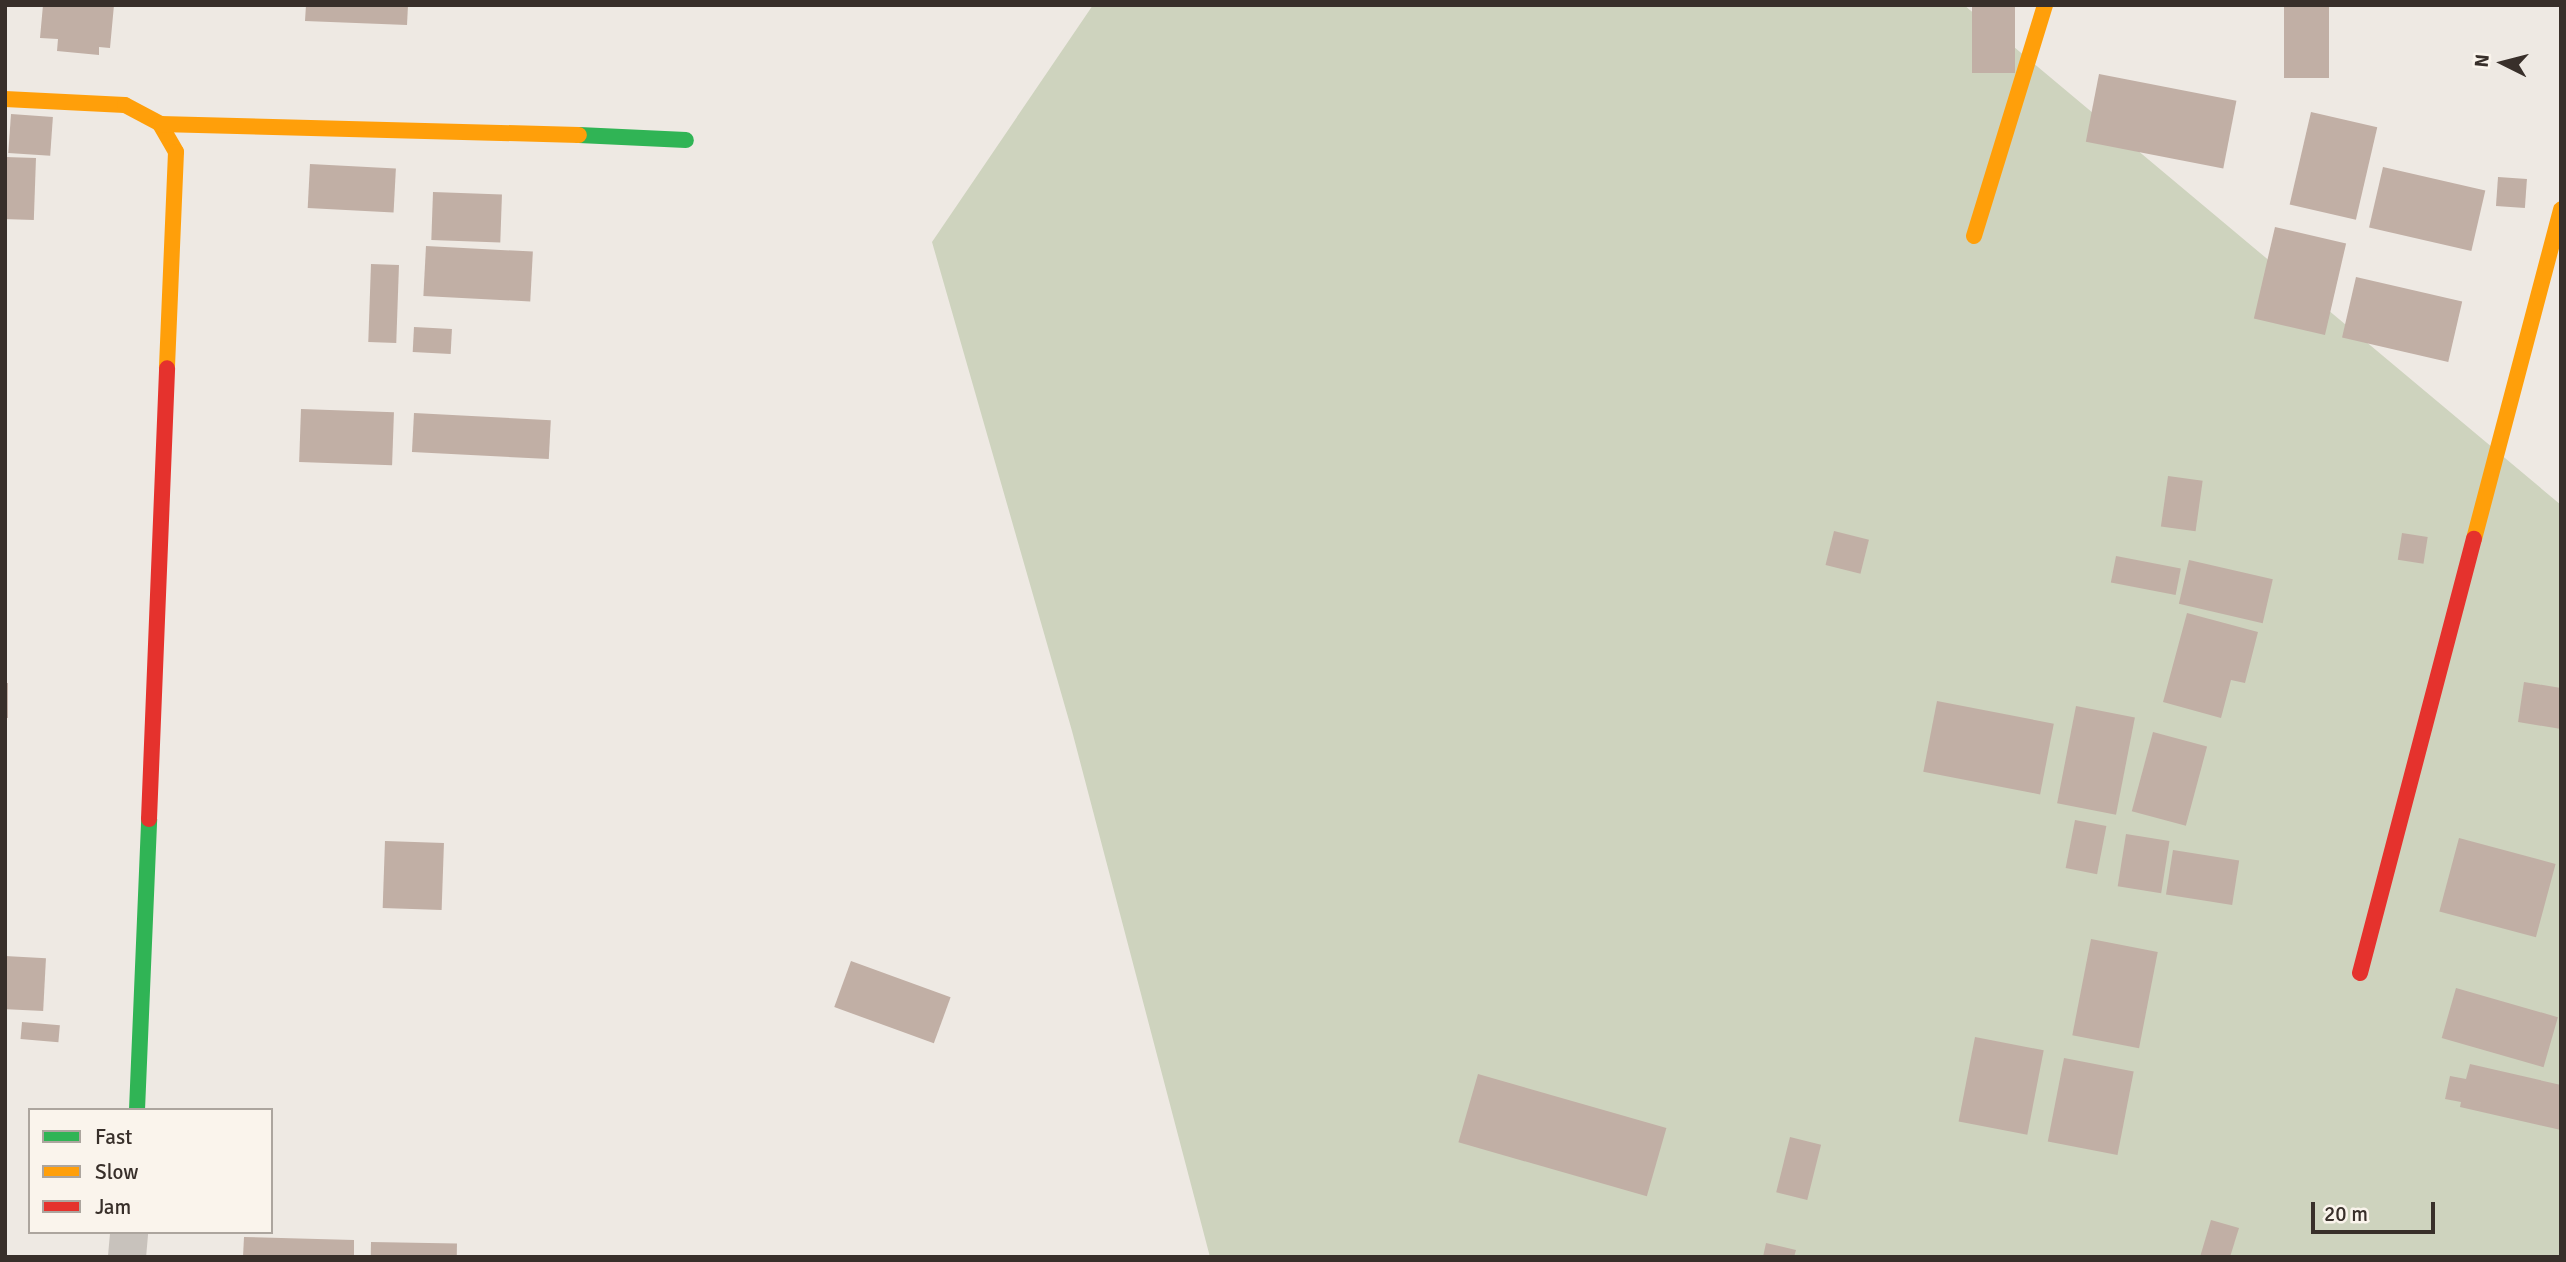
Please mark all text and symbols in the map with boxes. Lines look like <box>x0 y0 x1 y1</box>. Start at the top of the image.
north arrow <box>2468 28 2538 98</box>
text: N <box>2469 53 2495 69</box>
legend <box>28 1108 273 1234</box>
text: Fast <box>95 1124 132 1150</box>
text: Slow <box>95 1159 139 1185</box>
scale bar <box>2314 1188 2438 1232</box>
text: Jam <box>95 1194 131 1220</box>
text: 20 m <box>2324 1201 2368 1227</box>

